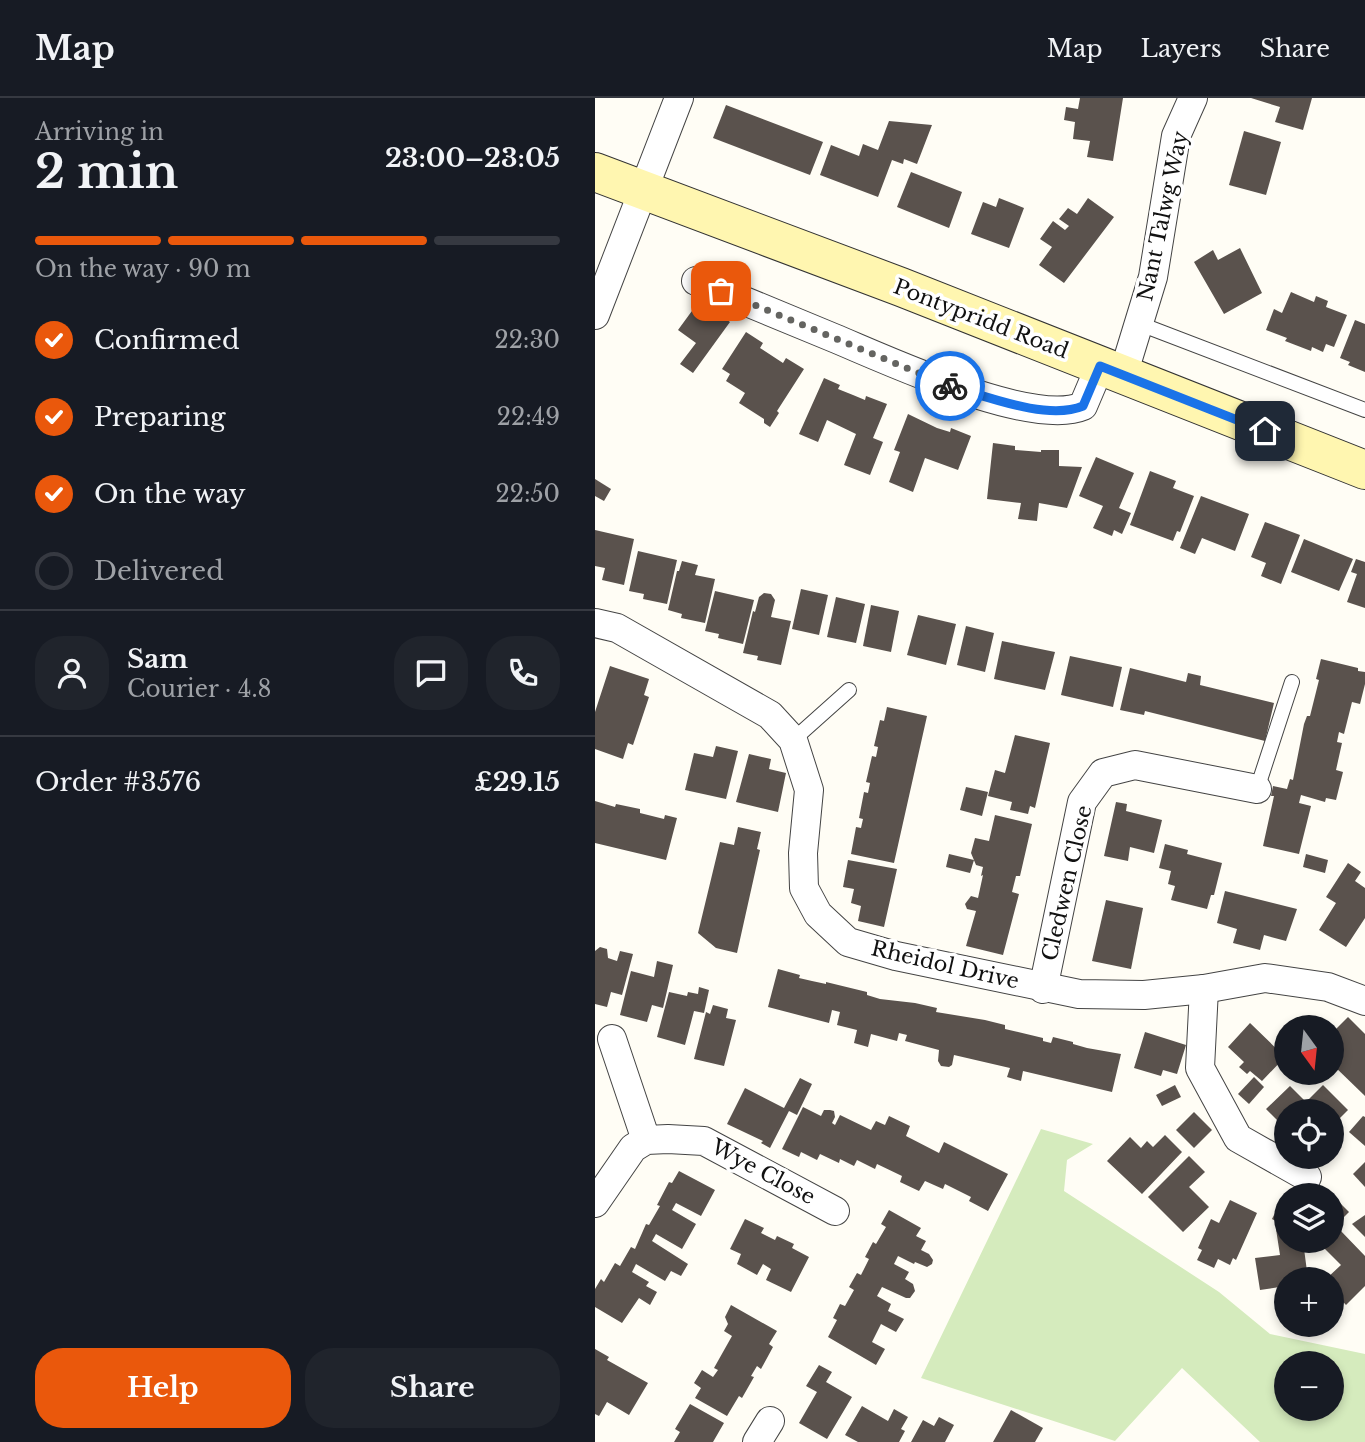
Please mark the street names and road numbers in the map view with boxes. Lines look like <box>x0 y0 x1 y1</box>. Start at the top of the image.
street label: Nant Talwg Way <box>1132 128 1194 303</box>
street label: Pontypridd Road <box>890 274 1072 364</box>
street label: Cledwen Close <box>1036 803 1098 963</box>
street label: Rheidol Drive <box>869 935 1021 995</box>
street label: Wye Close <box>706 1133 819 1210</box>

